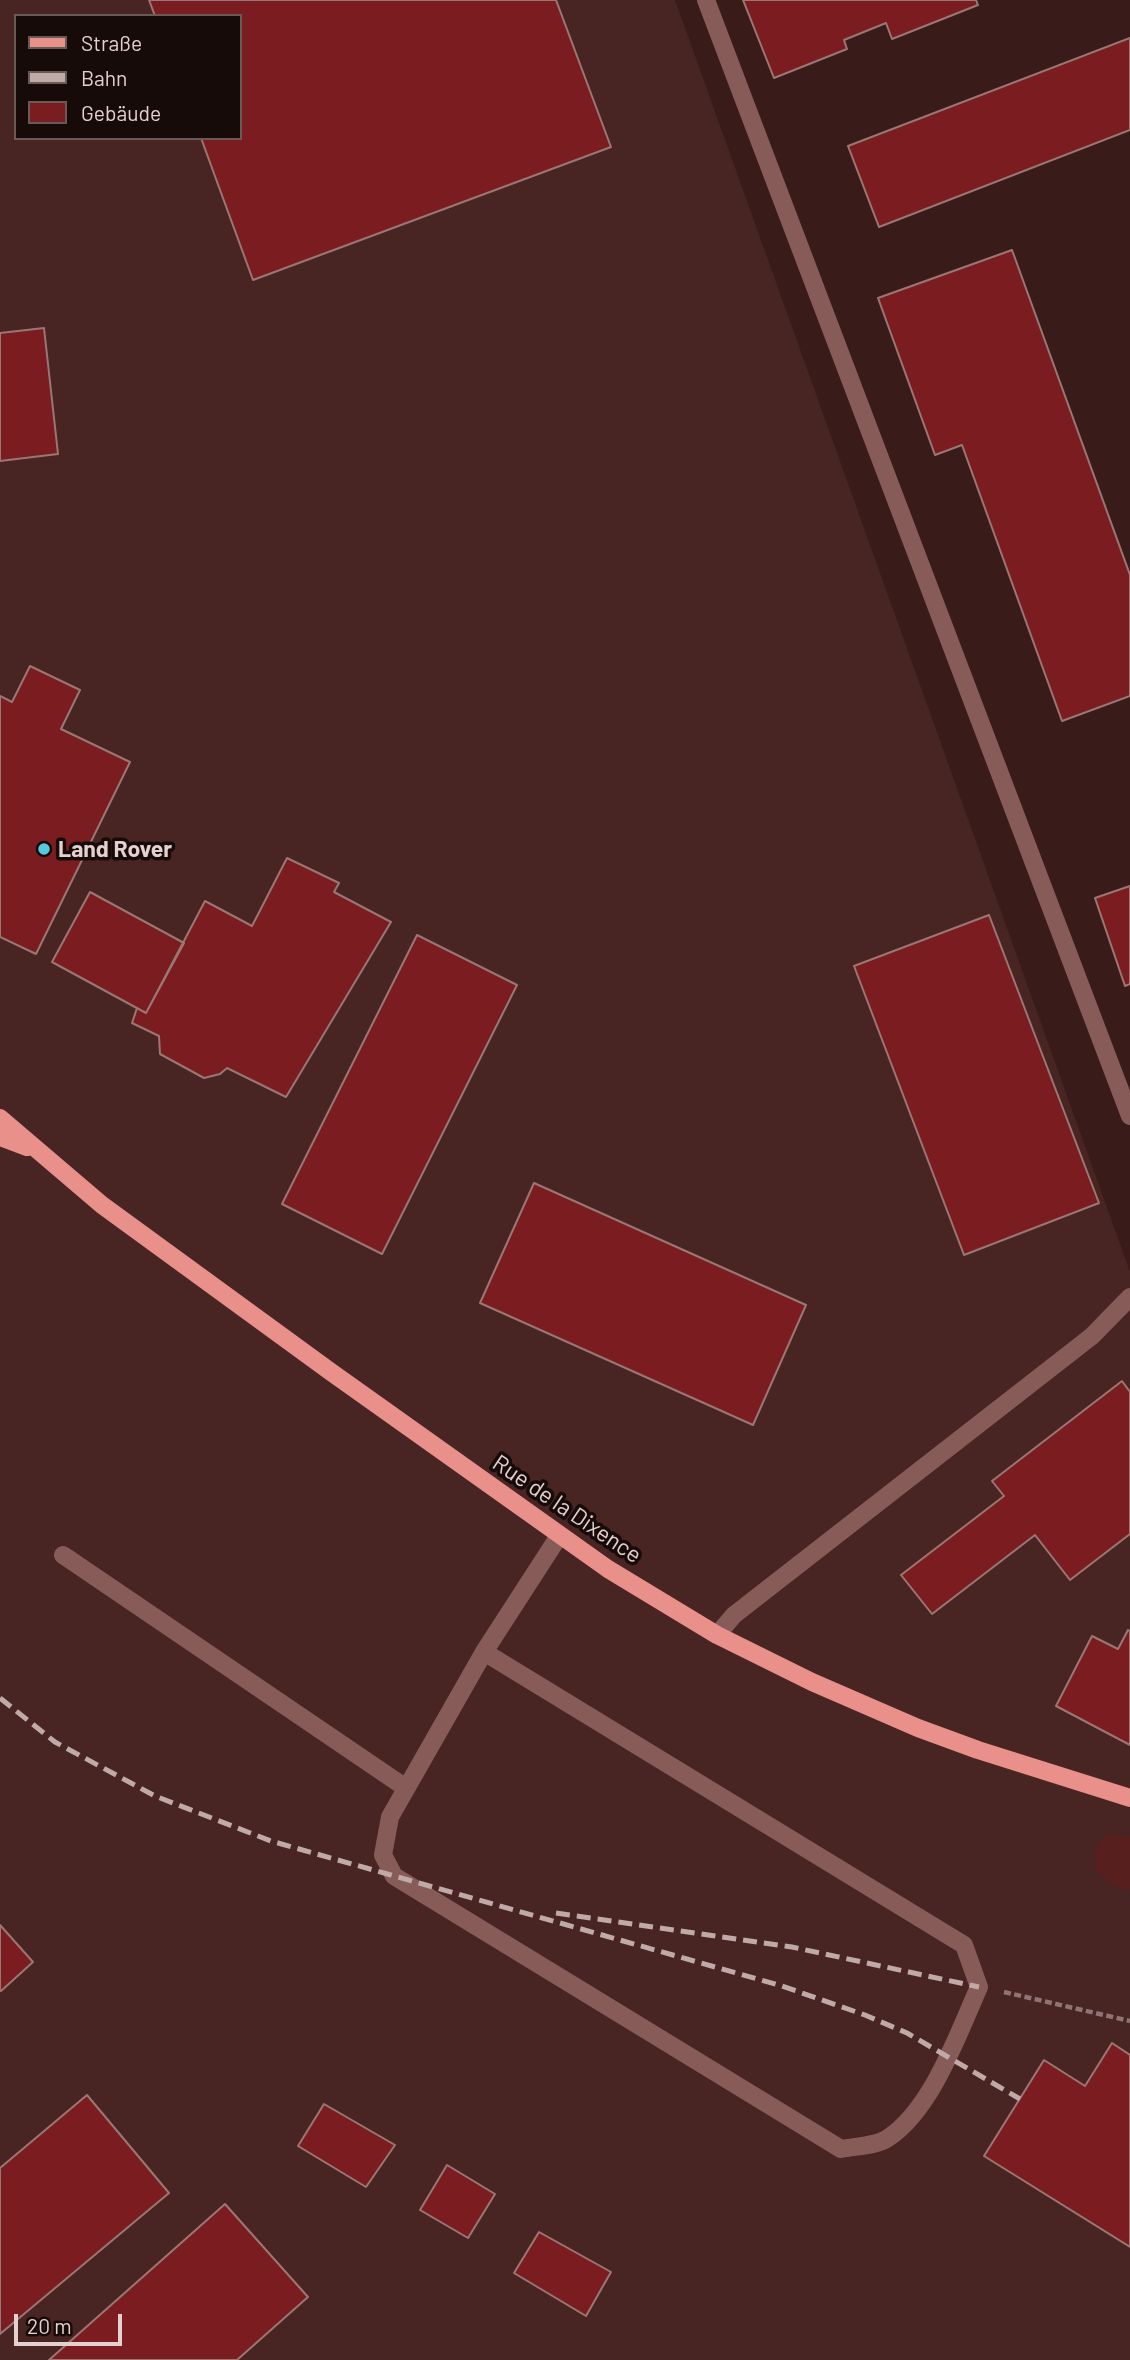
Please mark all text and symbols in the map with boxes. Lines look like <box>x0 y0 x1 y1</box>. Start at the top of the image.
legend <box>14 14 242 140</box>
text: Straße <box>81 30 142 55</box>
text: Bahn <box>81 65 127 90</box>
text: Gebäude <box>81 100 161 125</box>
place label: Land Rover <box>58 835 172 863</box>
marker: Land Rover <box>36 841 52 857</box>
street label: Rue de la Dixence <box>487 1449 647 1569</box>
scale bar <box>18 2300 126 2344</box>
text: 20 m <box>27 2313 72 2338</box>

